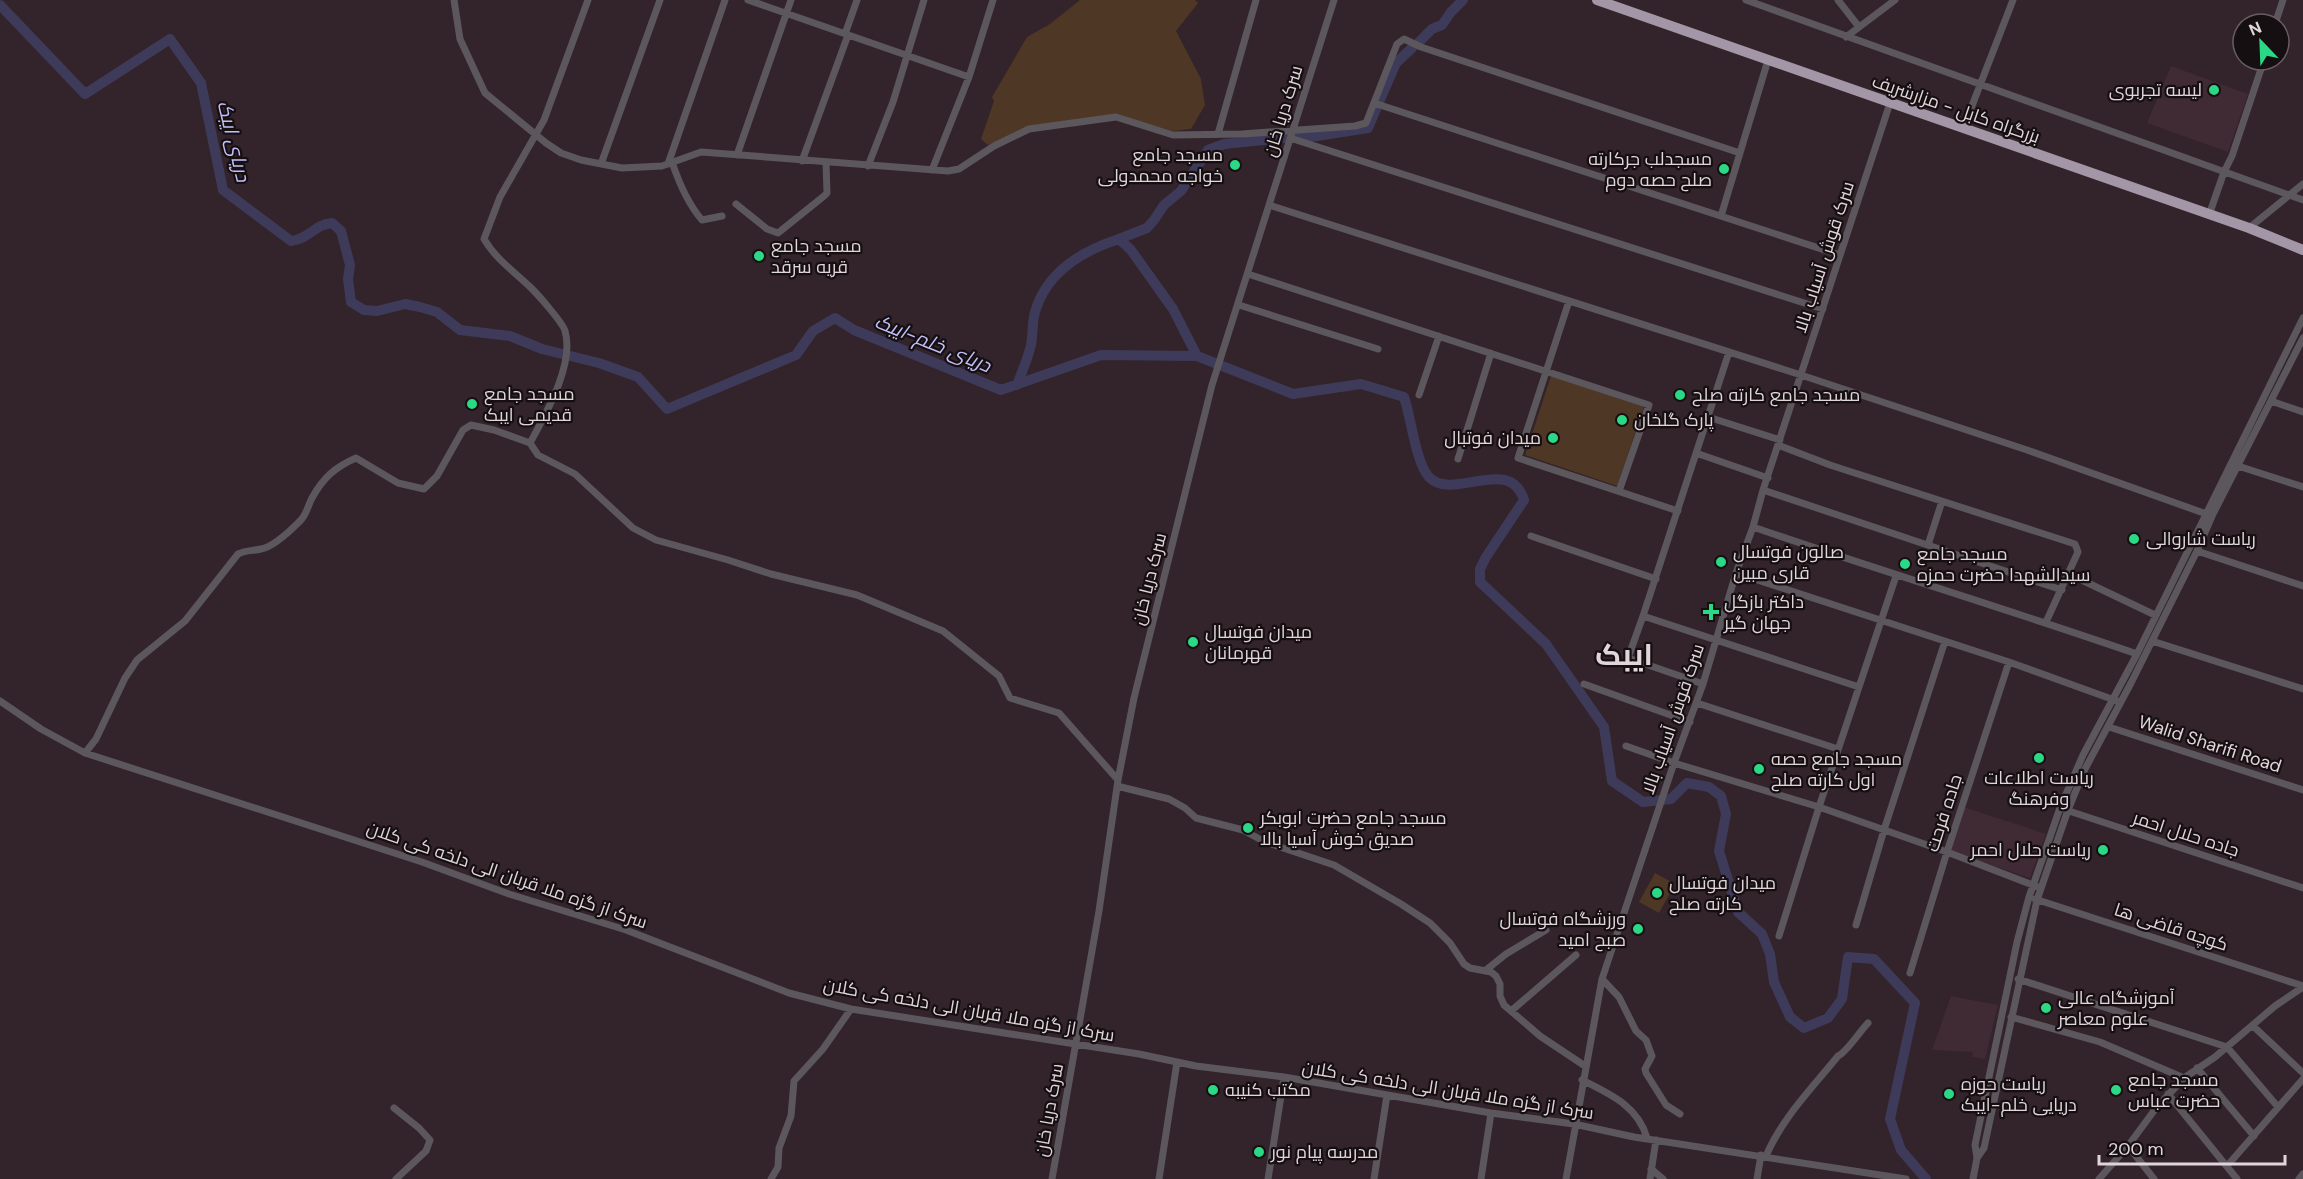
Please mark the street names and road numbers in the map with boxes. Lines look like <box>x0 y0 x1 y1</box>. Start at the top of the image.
street label: سرک دریا خان <box>1258 62 1308 160</box>
street label: بزرگراه کابل - مزارشریف <box>1869 69 2043 149</box>
street label: سرک قوش آسیاب بالا <box>1788 178 1860 336</box>
street label: سرک دریا خان <box>1126 530 1172 628</box>
street label: سرک قوش آسیاب بالا <box>1636 640 1710 798</box>
street label: Walid Sharifi Road <box>2135 710 2285 778</box>
street label: جاده فرحت <box>1920 771 1968 855</box>
street label: جاده حلال احمر <box>2129 805 2242 862</box>
street label: سرک از گزه ملا قربان الی دلخه کی کلان <box>364 816 650 934</box>
street label: کوچه قاضی ها <box>2111 897 2231 957</box>
street label: سرک از گزه ملا قربان الی دلخه کی کلان <box>822 973 1116 1047</box>
street label: سرک از گزه ملا قربان الی دلخه کی کلان <box>1300 1055 1596 1125</box>
street label: سرک دریا خان <box>1029 1061 1069 1159</box>

